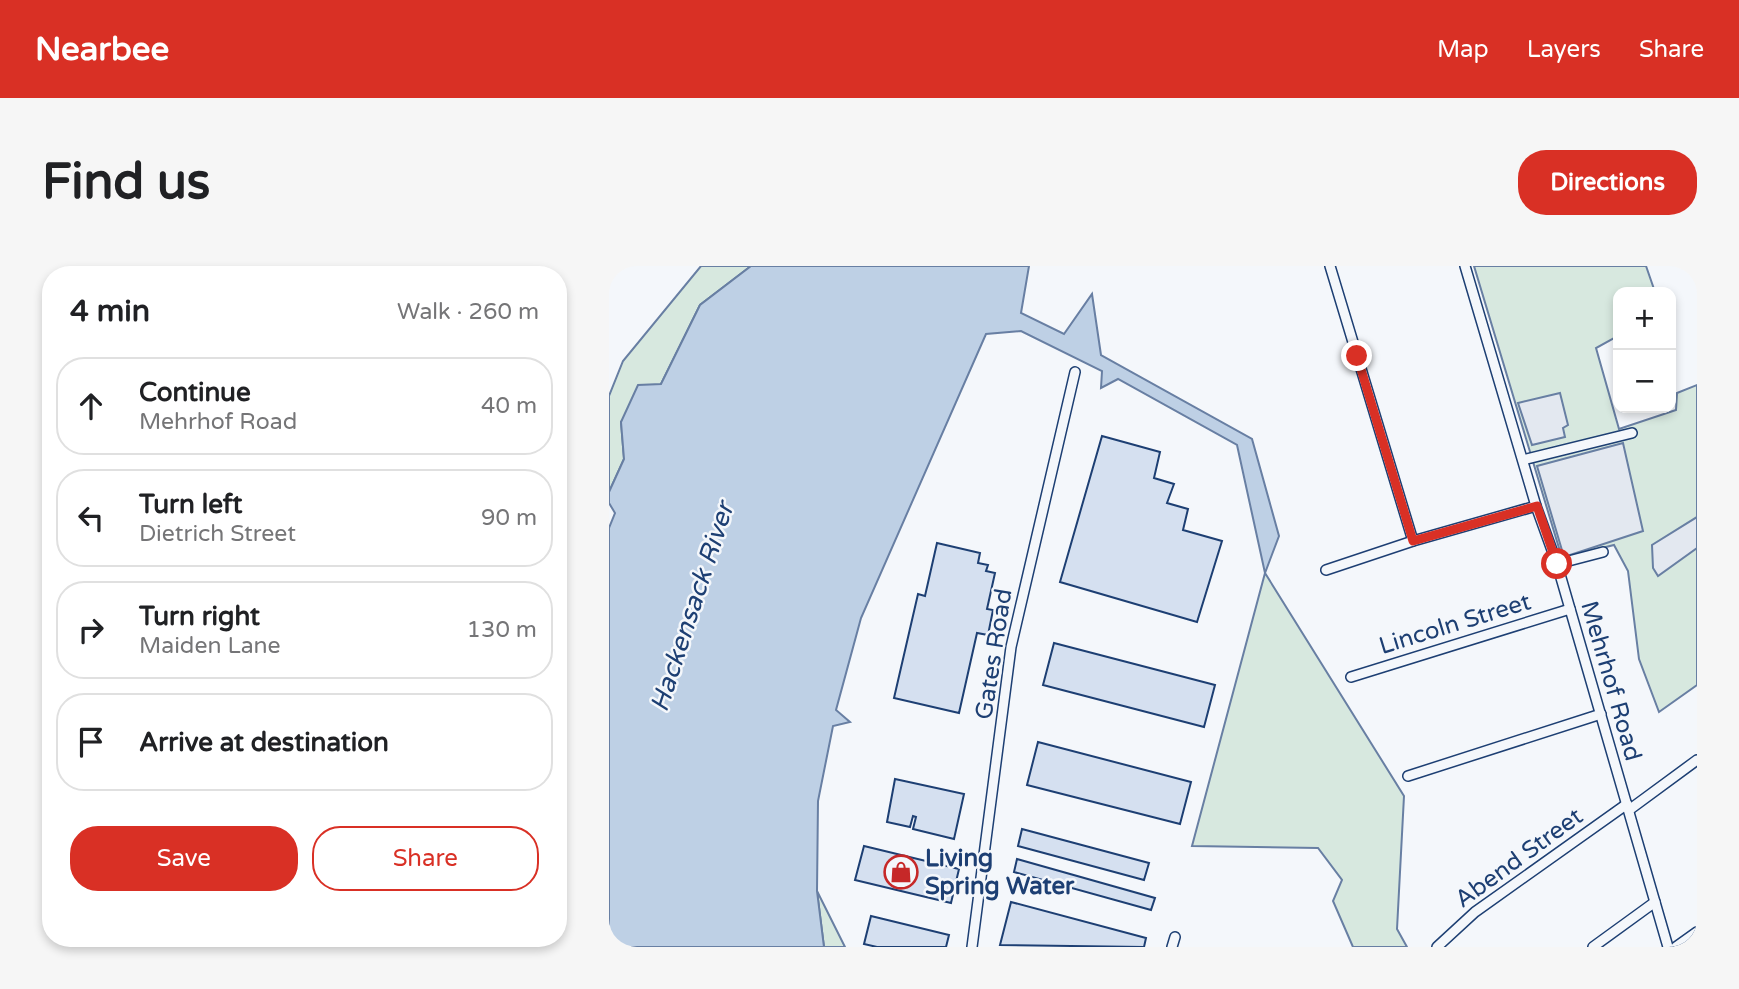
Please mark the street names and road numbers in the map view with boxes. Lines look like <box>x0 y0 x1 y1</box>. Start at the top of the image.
street label: Gates Road <box>969 587 1019 721</box>
street label: Lincoln Street <box>1376 587 1534 661</box>
street label: Mehrhof Road <box>1574 598 1648 764</box>
street label: Abend Street <box>1449 802 1589 914</box>

